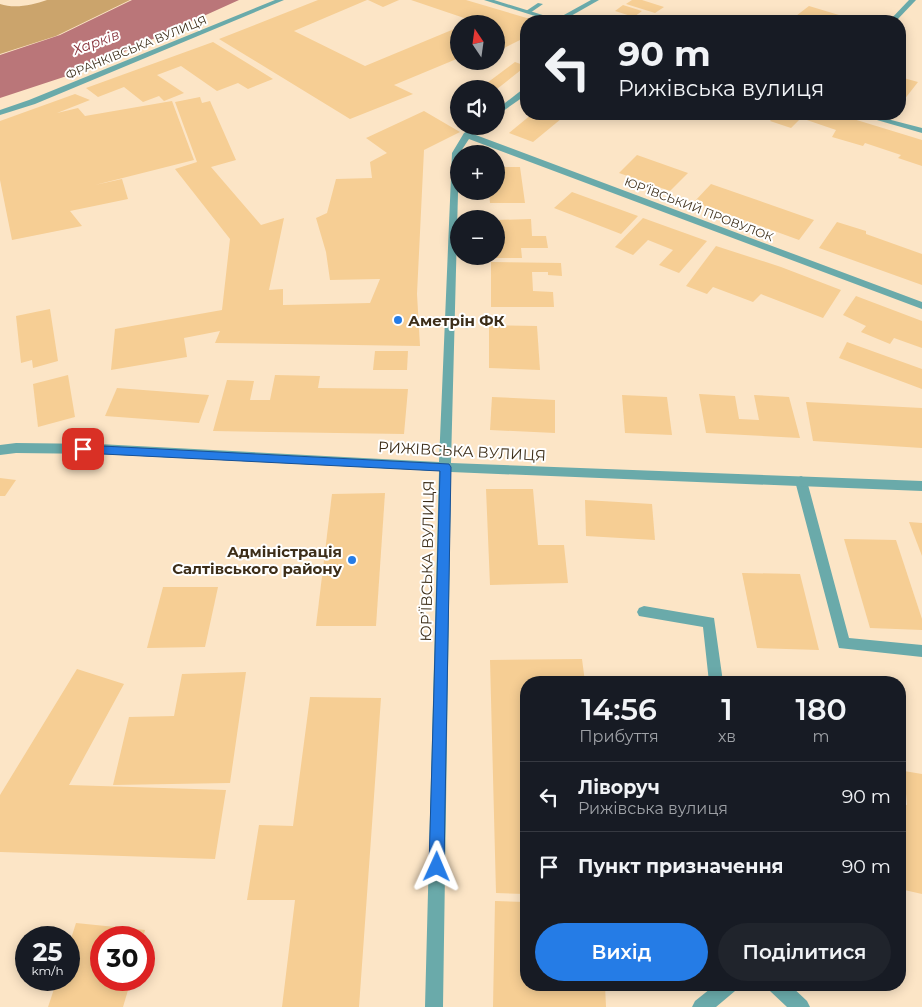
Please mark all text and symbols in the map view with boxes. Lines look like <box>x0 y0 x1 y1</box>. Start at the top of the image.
street label: ФРАНКІВСЬКА ВУЛИЦЯ <box>63 12 209 82</box>
north arrow <box>450 15 505 70</box>
map controls <box>450 15 505 265</box>
water label: Харків <box>69 25 122 59</box>
text: 90 m <box>618 32 711 75</box>
icon: left <box>535 35 600 100</box>
text: Рижівська вулиця <box>618 75 824 102</box>
button: sound <box>450 80 505 135</box>
button: + <box>450 145 505 200</box>
street label: ЮР’ЇВСЬКИЙ ПРОВУЛОК <box>622 174 776 245</box>
button: − <box>450 210 505 265</box>
place label: Аметрін ФК <box>408 311 505 330</box>
marker: Аметрін ФК <box>392 314 404 326</box>
pin <box>62 428 104 470</box>
icon: arrive <box>69 435 97 463</box>
street label: РИЖІВСЬКА ВУЛИЦЯ <box>377 437 547 465</box>
street label: ЮР’ЇВСЬКА ВУЛИЦЯ <box>416 480 438 642</box>
place label: Адміністрація Салтівського району <box>172 542 343 578</box>
marker: Адміністрація Салтівського району <box>346 554 358 566</box>
text: 14:56 <box>581 691 657 728</box>
text: 1 <box>721 691 733 728</box>
text: 180 <box>795 691 847 728</box>
text: Прибуття <box>579 727 659 746</box>
text: хв <box>718 727 736 746</box>
text: m <box>813 727 830 746</box>
text: Ліворуч <box>578 776 660 799</box>
icon: left <box>535 783 563 811</box>
text: 90 m <box>842 785 891 808</box>
text: Рижівська вулиця <box>578 799 728 818</box>
position arrow <box>410 840 462 892</box>
icon: arrive <box>535 853 563 881</box>
text: Пункт призначення <box>578 855 784 878</box>
text: 90 m <box>842 855 891 878</box>
button: Вихід <box>535 923 708 981</box>
button: Поділитися <box>718 923 891 981</box>
speed limit sign: 30 <box>90 926 155 991</box>
text: 25 <box>33 937 62 967</box>
text: km/h <box>31 963 64 978</box>

